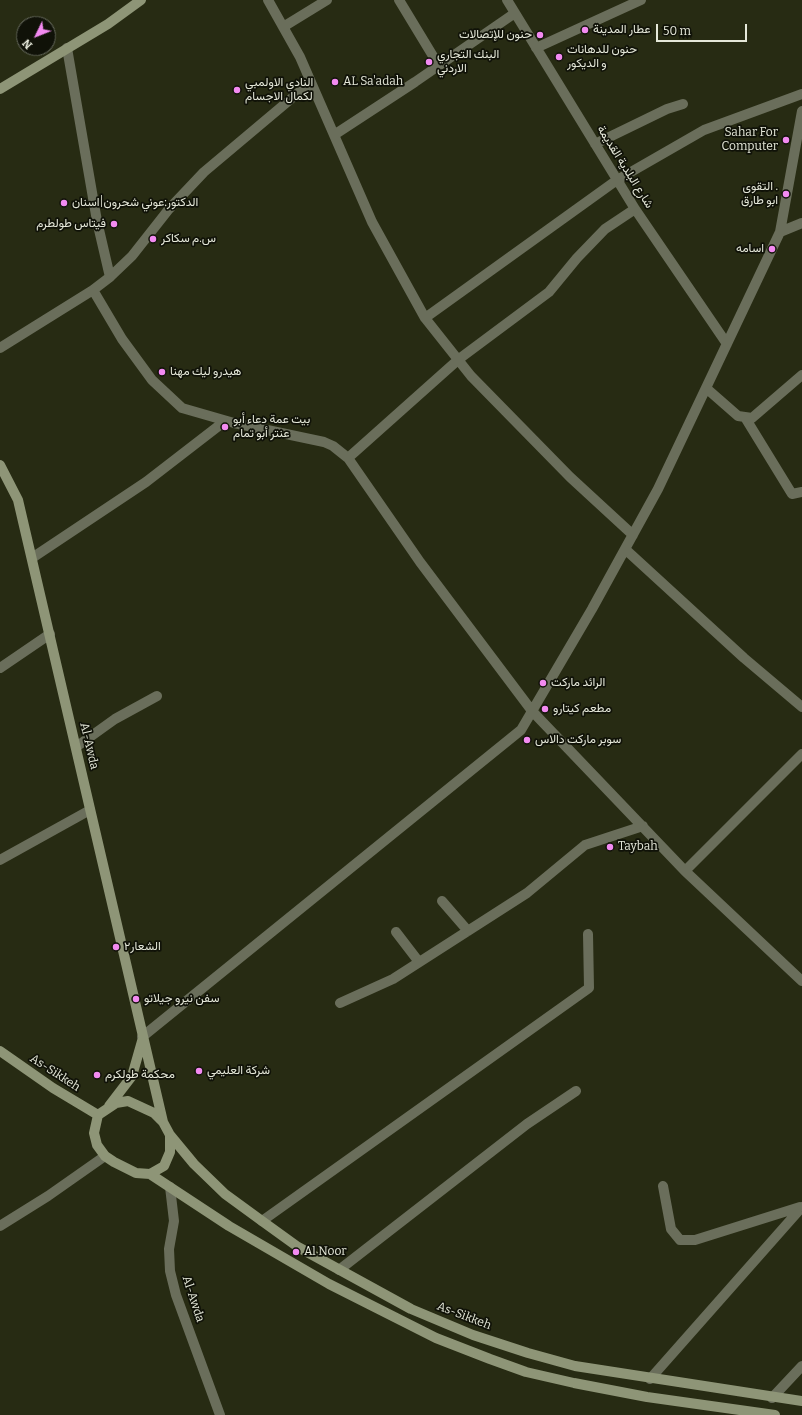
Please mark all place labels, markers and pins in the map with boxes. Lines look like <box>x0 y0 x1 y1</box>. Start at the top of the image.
place label: عطار المدينة <box>593 23 651 37</box>
marker: عطار المدينة <box>580 25 590 35</box>
place label: حنون للإتصالات <box>459 28 532 42</box>
marker: حنون للإتصالات <box>535 30 545 40</box>
place label: حنون للدهانات و الديكور <box>567 43 637 71</box>
place label: البنك التجاري الاردني <box>437 48 499 76</box>
marker: حنون للدهانات و الديكور <box>554 52 564 62</box>
marker: البنك التجاري الاردني <box>424 57 434 67</box>
place label: AL Sa'adah <box>343 75 403 89</box>
place label: النادي الاولمبي لكمال الاجسام <box>245 76 313 104</box>
marker: AL Sa'adah <box>330 77 340 87</box>
marker: النادي الاولمبي لكمال الاجسام <box>232 85 242 95</box>
place label: Sahar For Computer <box>722 126 778 154</box>
marker: Sahar For Computer <box>781 135 791 145</box>
place label: التقوى . ابو طارق <box>741 180 778 208</box>
marker: التقوى . ابو طارق <box>781 189 791 199</box>
place label: الدكتور:عوني شحرون|اسنان <box>72 196 198 210</box>
marker: الدكتور:عوني شحرون|اسنان <box>59 198 69 208</box>
place label: فيتاس طولطرم <box>36 217 106 231</box>
marker: فيتاس طولطرم <box>109 219 119 229</box>
place label: س.م سكاكر <box>161 232 216 246</box>
marker: س.م سكاكر <box>148 234 158 244</box>
place label: اسامه <box>736 242 764 256</box>
marker: اسامه <box>767 244 777 254</box>
place label: هيدرو ليك مهنا <box>170 365 241 379</box>
marker: هيدرو ليك مهنا <box>157 367 167 377</box>
place label: بيت عمة دعاء أبو عنتر أبو تمام <box>233 413 310 441</box>
marker: بيت عمة دعاء أبو عنتر أبو تمام <box>220 422 230 432</box>
place label: الرائد ماركت <box>551 676 605 690</box>
marker: الرائد ماركت <box>538 678 548 688</box>
place label: مطعم كيتارو <box>553 702 611 716</box>
marker: مطعم كيتارو <box>540 704 550 714</box>
place label: سوبر ماركت دالاس <box>535 733 621 747</box>
marker: سوبر ماركت دالاس <box>522 735 532 745</box>
place label: Taybah <box>618 840 658 854</box>
marker: Taybah <box>605 842 615 852</box>
place label: الشعار٢ <box>124 940 161 954</box>
marker: الشعار٢ <box>111 942 121 952</box>
place label: سفن نيرو جيلاتو <box>144 992 220 1006</box>
marker: سفن نيرو جيلاتو <box>131 994 141 1004</box>
place label: شركة العليمي <box>207 1064 270 1078</box>
marker: شركة العليمي <box>194 1066 204 1076</box>
place label: محكمة طولكرم <box>105 1068 175 1082</box>
marker: محكمة طولكرم <box>92 1070 102 1080</box>
place label: Al Noor <box>304 1245 347 1259</box>
marker: Al Noor <box>291 1247 301 1257</box>

